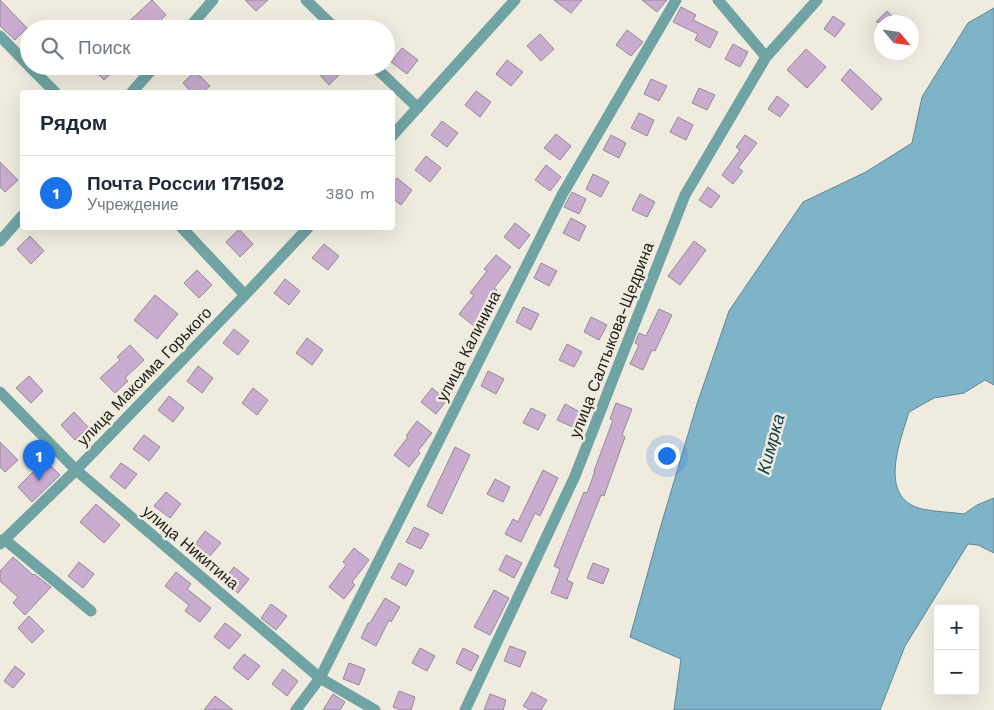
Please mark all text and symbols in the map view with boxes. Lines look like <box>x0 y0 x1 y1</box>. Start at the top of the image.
north arrow <box>874 15 919 60</box>
search box <box>20 20 395 75</box>
icon: search <box>38 34 66 62</box>
text: Поиск <box>78 36 131 59</box>
text: Рядом <box>40 110 107 135</box>
text: Почта России 171502 <box>87 172 284 195</box>
text: 1 <box>53 184 59 203</box>
text: 380 m <box>325 184 375 203</box>
text: Учреждение <box>87 195 179 214</box>
street label: улица Салтыкова-Щедрина <box>565 240 658 441</box>
street label: улица Калинина <box>432 288 505 405</box>
street label: улица Максима Горького <box>73 303 216 450</box>
water label: Кимрка <box>752 411 789 476</box>
pin: 1 <box>23 440 55 481</box>
your location <box>654 443 680 469</box>
street label: улица Никитина <box>139 502 243 593</box>
map controls <box>934 605 979 695</box>
button: + <box>934 605 979 650</box>
button: − <box>934 650 979 695</box>

